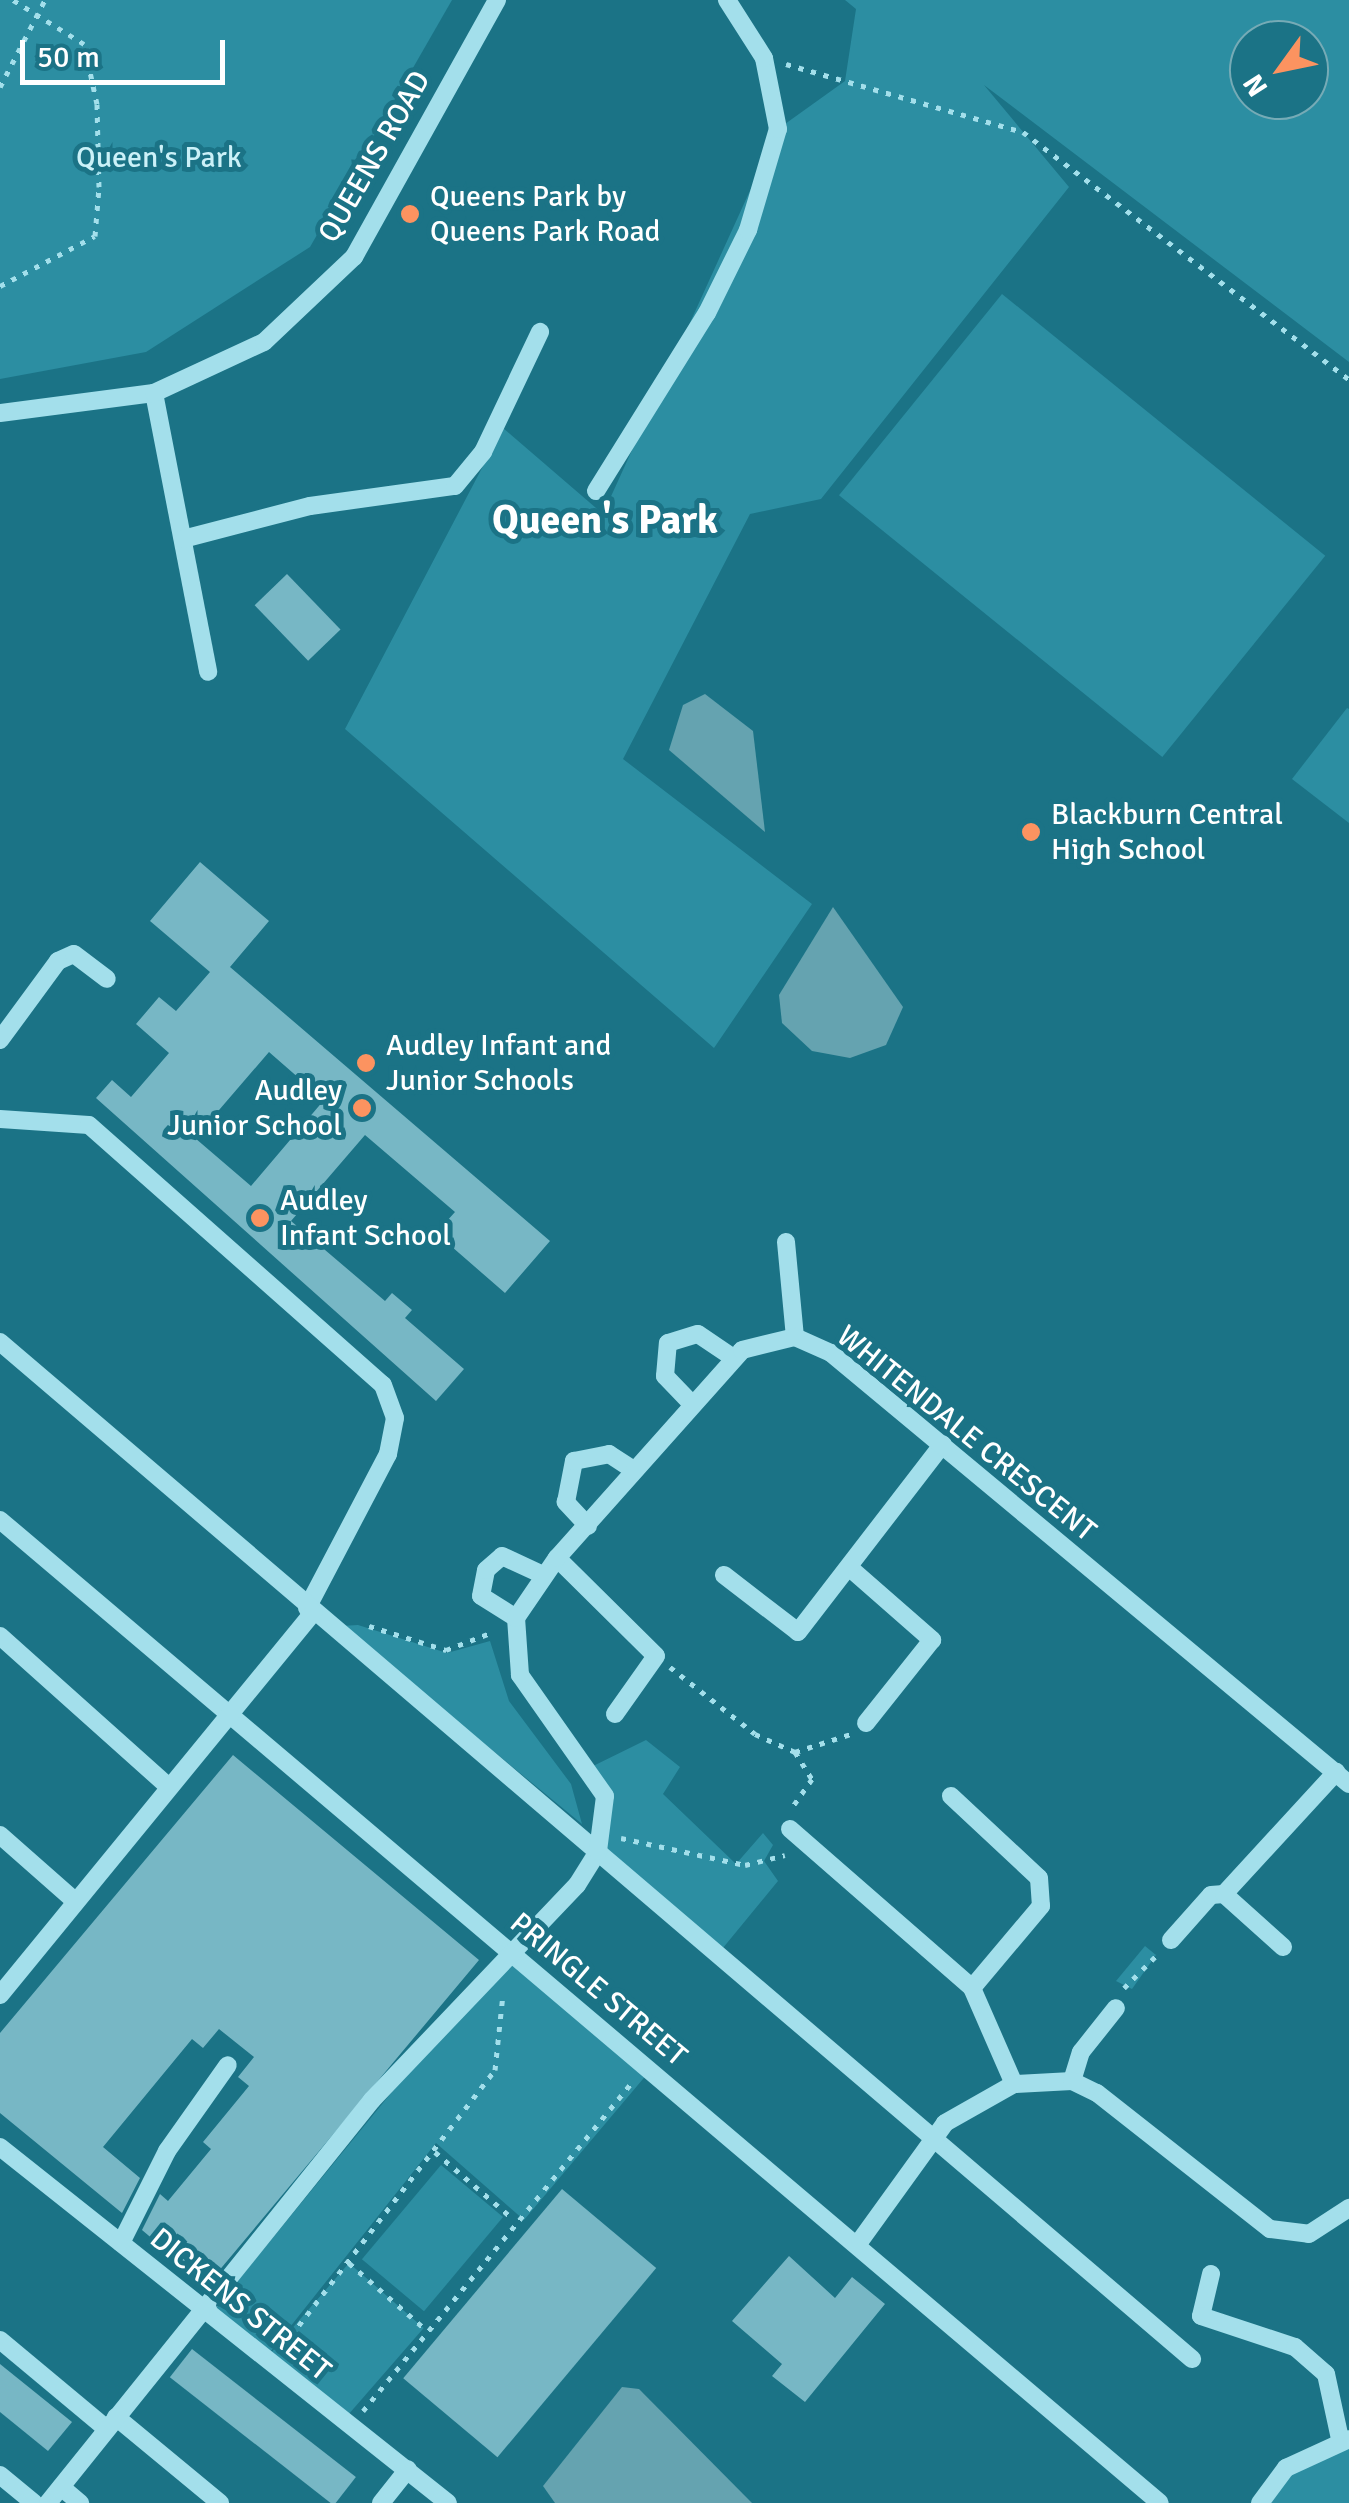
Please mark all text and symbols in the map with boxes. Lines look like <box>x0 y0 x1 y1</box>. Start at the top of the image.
scale bar <box>25 20 230 82</box>
north arrow <box>1229 20 1329 120</box>
text: 50 m <box>37 39 100 76</box>
street label: QUEENS ROAD <box>311 65 439 249</box>
text: N <box>1236 68 1275 103</box>
park label: Queen's Park <box>76 140 242 176</box>
place label: Queens Park by Queens Park Road <box>430 179 660 250</box>
marker: Queens Park by Queens Park Road <box>399 203 421 225</box>
district label: Queen's Park <box>492 496 718 544</box>
place label: Blackburn Central High School <box>1051 797 1283 868</box>
marker: Blackburn Central High School <box>1020 821 1042 843</box>
place label: Audley Infant and Junior Schools <box>386 1028 611 1098</box>
marker: Audley Infant and Junior Schools <box>355 1052 377 1074</box>
place label: Audley Junior School <box>167 1073 342 1144</box>
marker: Audley Junior School <box>351 1097 373 1119</box>
place label: Audley Infant School <box>280 1183 451 1254</box>
marker: Audley Infant School <box>249 1207 271 1229</box>
street label: WHITENDALE CRESCENT <box>829 1318 1103 1550</box>
street label: PRINGLE STREET <box>502 1906 694 2074</box>
street label: DICKENS STREET <box>142 2221 338 2389</box>

